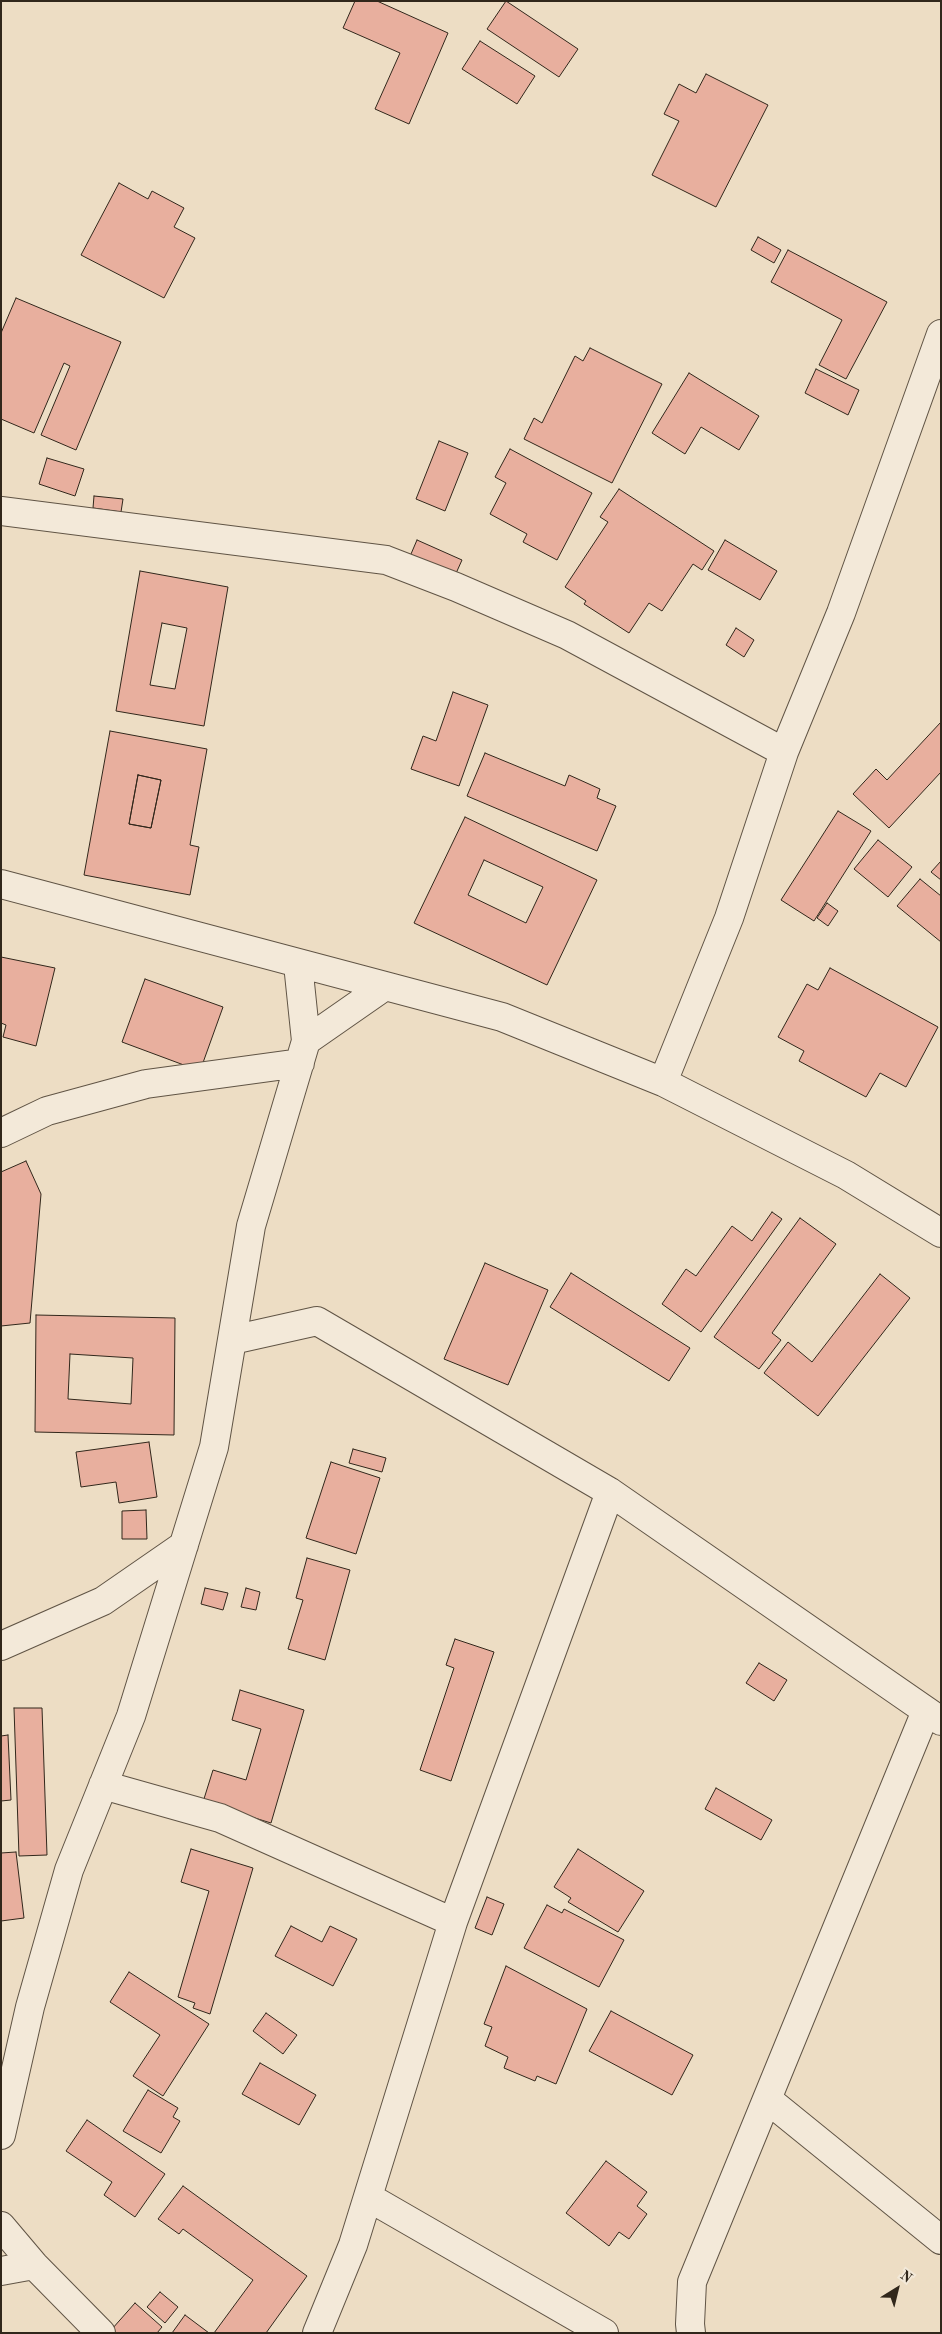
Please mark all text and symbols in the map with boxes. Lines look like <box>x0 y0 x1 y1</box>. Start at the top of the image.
north arrow <box>872 2264 922 2314</box>
text: N <box>897 2268 914 2286</box>

